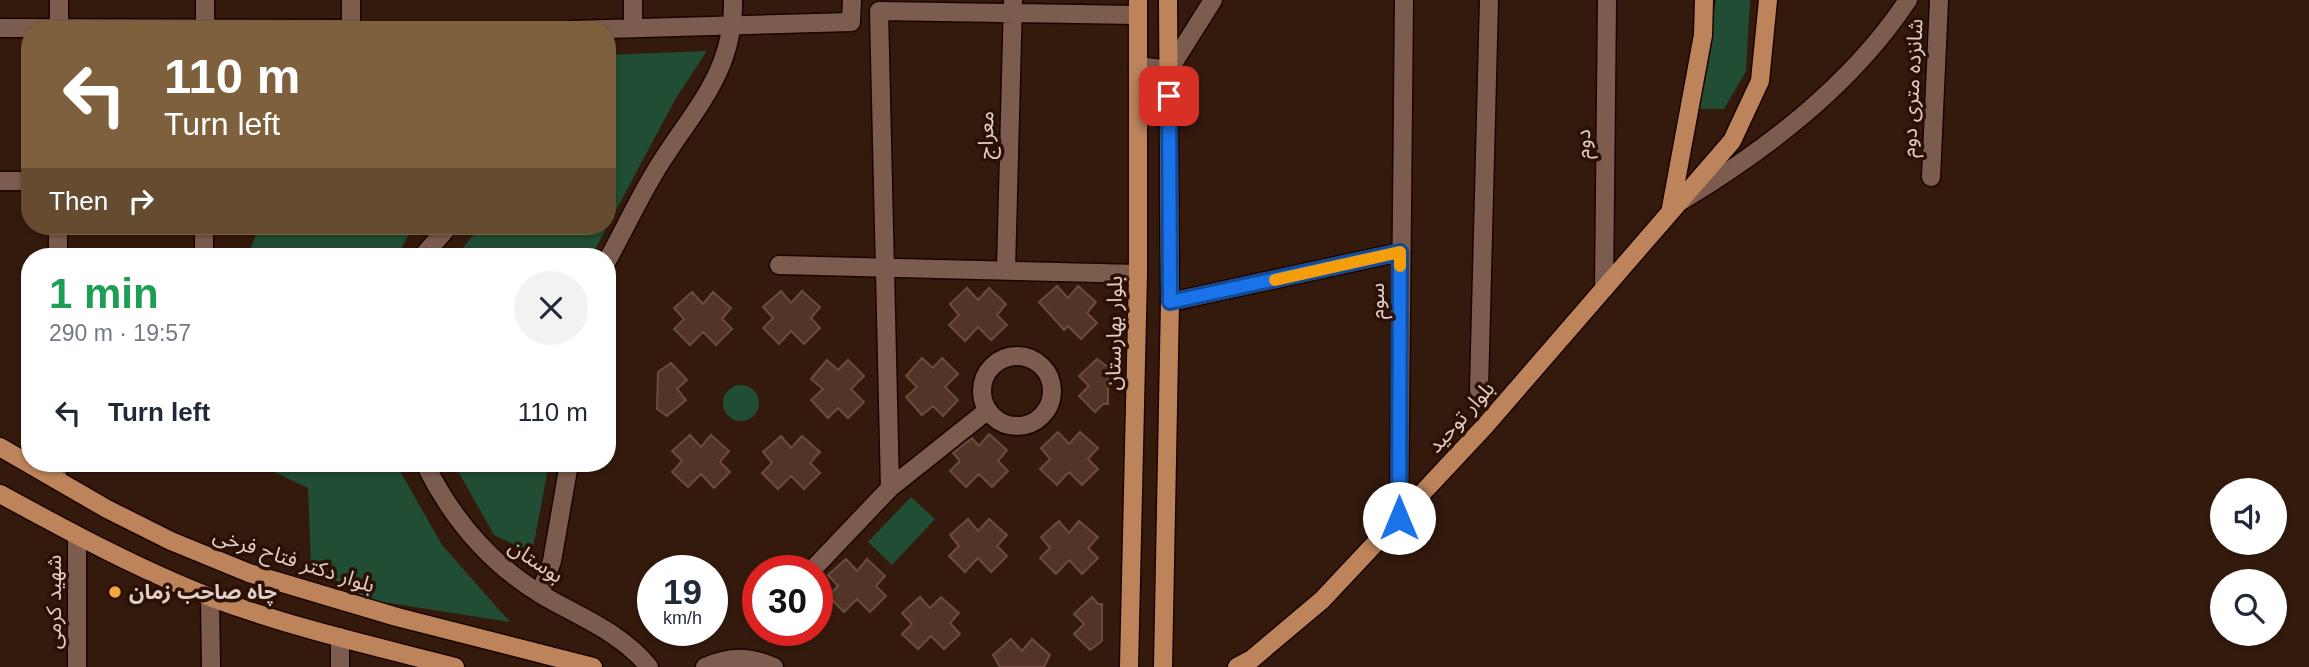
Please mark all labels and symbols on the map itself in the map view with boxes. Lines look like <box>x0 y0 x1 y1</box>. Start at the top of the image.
street label: شانزده متری دوم <box>1896 18 1932 158</box>
pin <box>1139 66 1199 126</box>
street label: معراج <box>974 111 1001 159</box>
street label: دوم <box>1571 129 1599 159</box>
street label: بلوار بهارستان <box>1101 275 1127 391</box>
street label: سوم <box>1365 283 1393 319</box>
street label: بلوار توحید <box>1423 376 1499 458</box>
position arrow <box>1362 481 1436 555</box>
street label: بلوار دکتر فتاح فرخی <box>209 523 378 600</box>
street label: بوستان <box>504 534 568 588</box>
street label: شهید کرمی <box>42 555 66 649</box>
speed limit sign: 30 <box>742 555 833 646</box>
place label: چاه صاحب زمان <box>129 580 277 606</box>
marker: چاه صاحب زمان <box>107 584 123 600</box>

